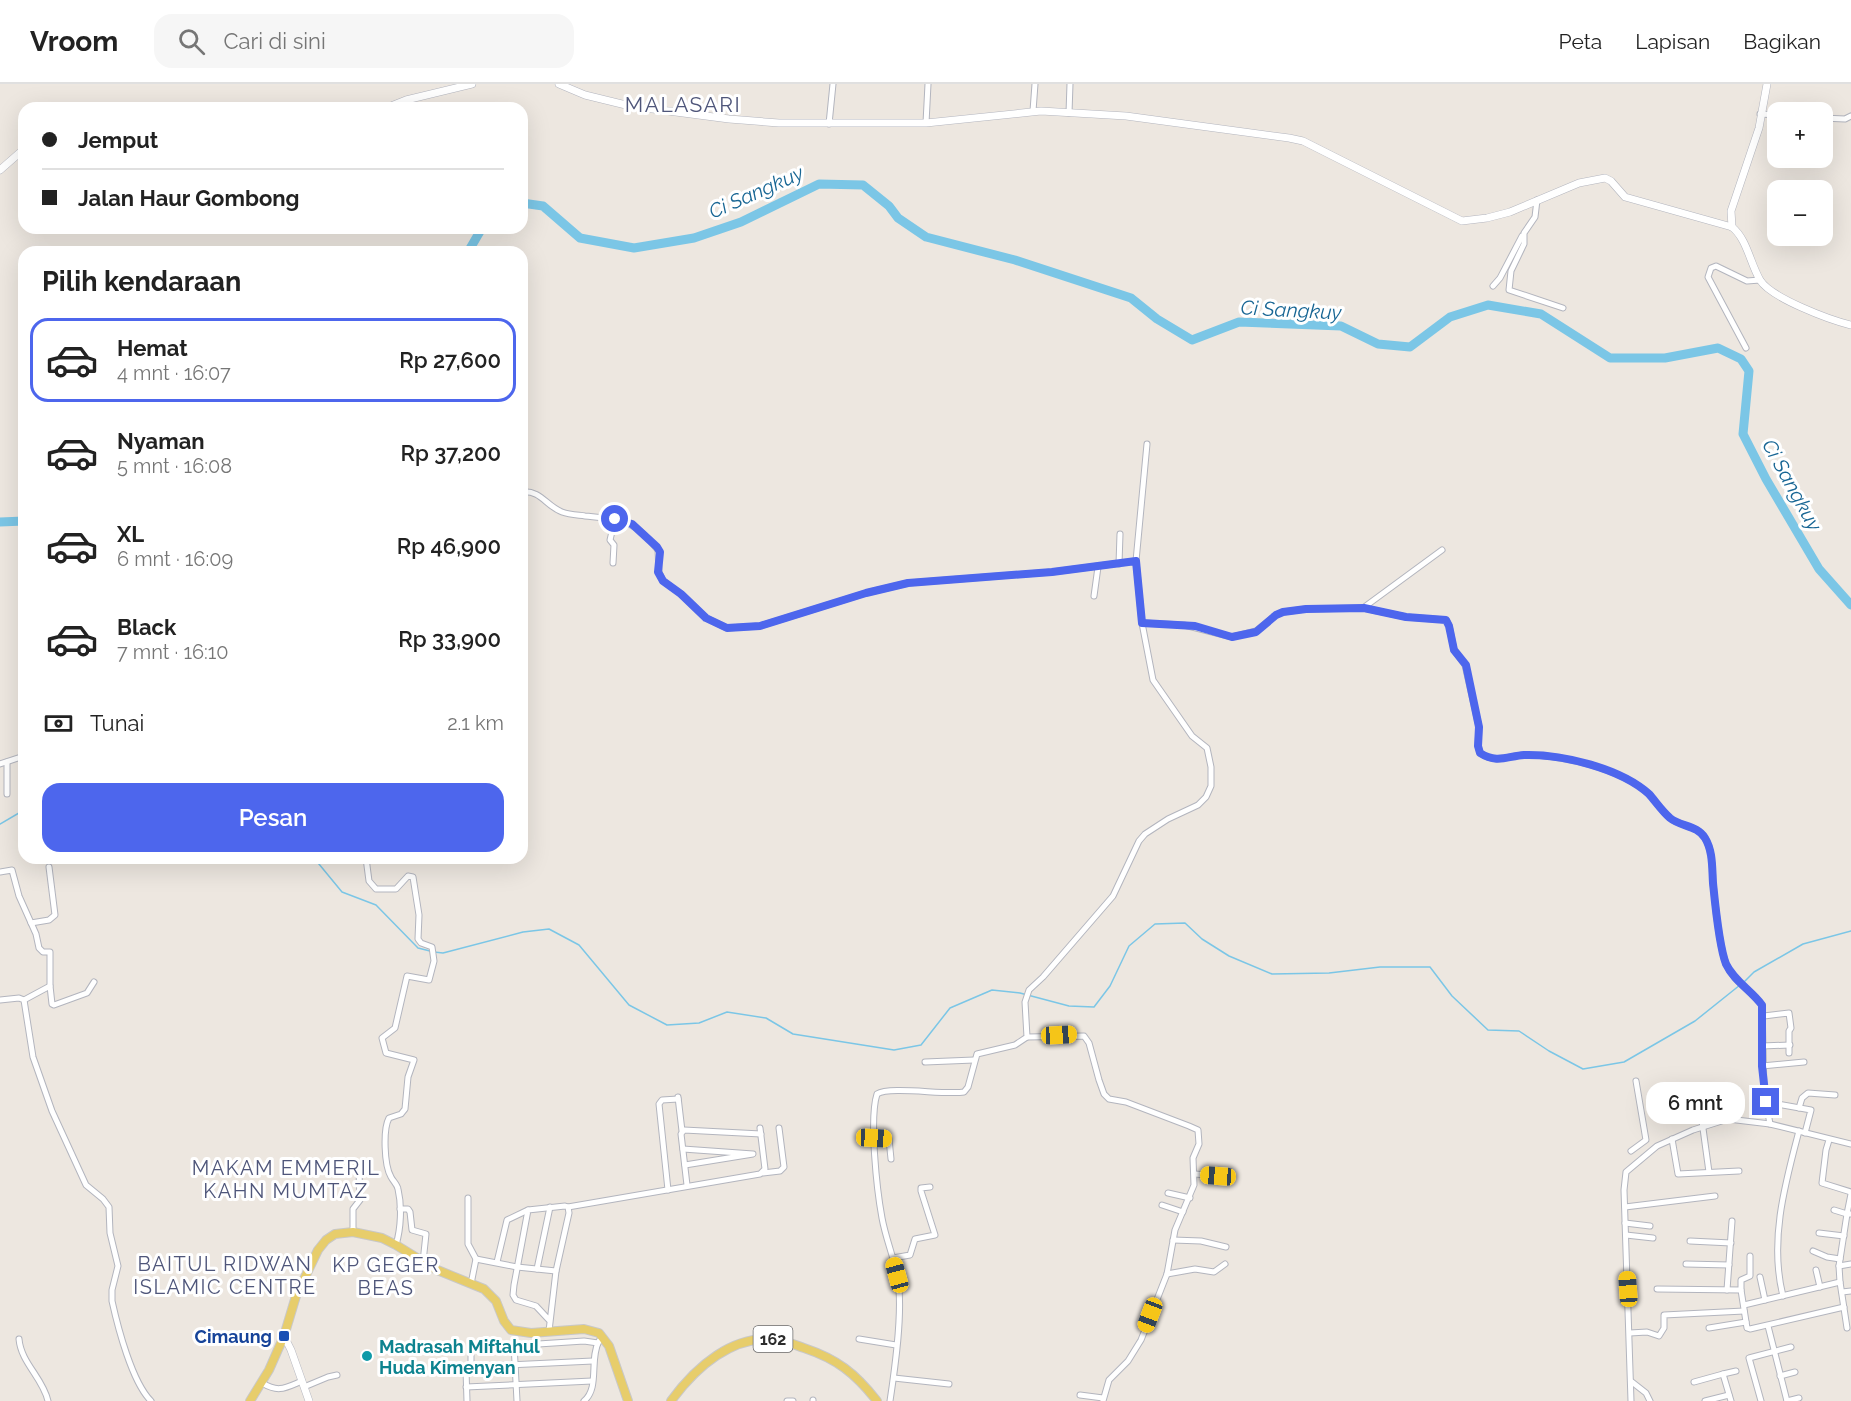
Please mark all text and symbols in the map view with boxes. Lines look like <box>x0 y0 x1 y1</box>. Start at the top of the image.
search box <box>154 14 574 68</box>
text: Vroom <box>30 25 118 58</box>
icon: search <box>175 25 208 58</box>
text: Cari di sini <box>223 28 326 54</box>
text: Peta <box>1559 29 1602 54</box>
text: Lapisan <box>1635 29 1710 54</box>
text: Bagikan <box>1743 29 1821 54</box>
district label: MALASARI <box>625 92 741 117</box>
map controls <box>1767 102 1833 246</box>
button: + <box>1767 102 1833 168</box>
text: Jemput <box>78 127 158 153</box>
water label: Ci Sangkuy <box>705 160 808 223</box>
button: − <box>1767 180 1833 246</box>
text: Jalan Haur Gombong <box>78 185 299 211</box>
text: Pilih kendaraan <box>42 266 241 297</box>
water label: Ci Sangkuy <box>1240 295 1343 325</box>
icon: car <box>45 333 99 387</box>
text: Hemat <box>117 335 188 361</box>
text: Rp 27,600 <box>399 347 501 373</box>
text: 4 mnt · 16:07 <box>117 361 231 385</box>
icon: car <box>45 426 99 480</box>
text: Nyaman <box>117 428 205 454</box>
water label: Ci Sangkuy <box>1757 435 1828 536</box>
text: Rp 37,200 <box>401 440 501 466</box>
text: 5 mnt · 16:08 <box>117 454 232 478</box>
route start <box>601 505 628 532</box>
icon: car <box>45 519 99 573</box>
text: XL <box>117 521 144 547</box>
text: Rp 46,900 <box>397 533 501 559</box>
text: 6 mnt · 16:09 <box>117 547 233 571</box>
icon: car <box>45 612 99 666</box>
text: Black <box>117 614 176 640</box>
text: Rp 33,900 <box>398 626 501 652</box>
text: 7 mnt · 16:10 <box>117 640 229 664</box>
icon: cash <box>42 707 75 740</box>
text: Tunai <box>90 710 144 736</box>
text: 2.1 km <box>447 711 504 735</box>
button: Pesan <box>42 783 504 852</box>
car <box>1041 1025 1077 1045</box>
callout: 6 mnt <box>1646 1081 1745 1123</box>
route end <box>1752 1088 1779 1115</box>
text: 6 mnt <box>1668 1091 1723 1115</box>
car <box>856 1128 892 1148</box>
district label: MAKAM EMMERIL KAHN MUMTAZ <box>192 1156 380 1203</box>
car <box>1199 1166 1237 1186</box>
district label: BAITUL RIDWAN ISLAMIC CENTRE <box>133 1252 317 1299</box>
district label: KP GEGER BEAS <box>332 1253 440 1300</box>
car <box>884 1255 910 1295</box>
car <box>1618 1270 1638 1308</box>
car <box>1135 1295 1165 1335</box>
place label: Cimaung <box>195 1326 272 1347</box>
road number: 162 <box>754 1326 792 1352</box>
marker: Cimaung <box>277 1329 291 1343</box>
place label: Madrasah Miftahul Huda Kimenyan <box>379 1336 540 1378</box>
marker: Madrasah Miftahul Huda Kimenyan <box>360 1349 374 1363</box>

